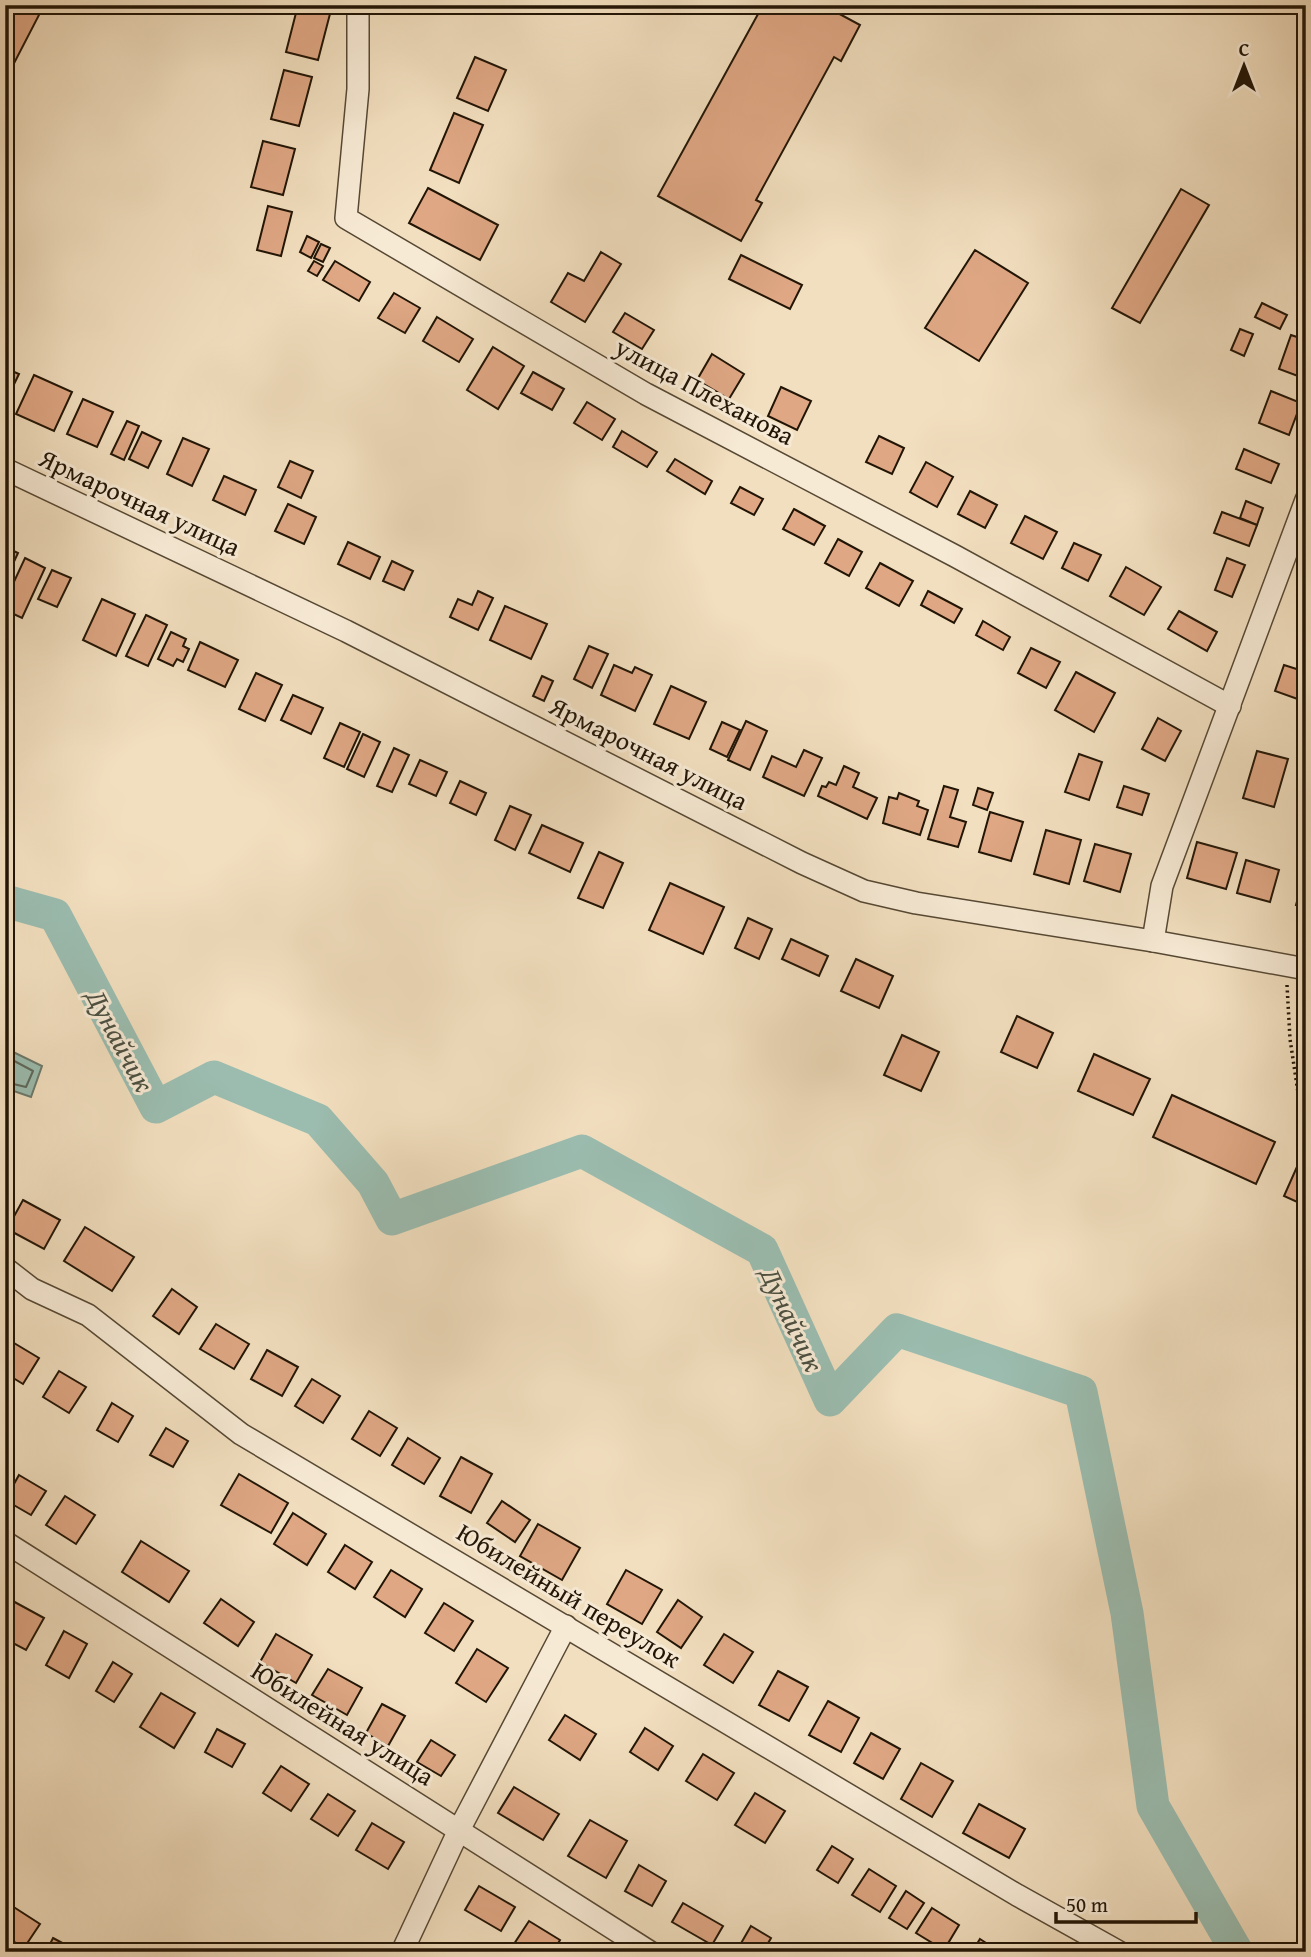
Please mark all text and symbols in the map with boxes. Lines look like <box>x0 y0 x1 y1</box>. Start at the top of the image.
north arrow <box>1210 32 1280 102</box>
text: С <box>1239 35 1250 63</box>
street label: улица Плеханова <box>607 327 802 455</box>
street label: Ярмарочная улица <box>32 438 248 566</box>
street label: Ярмарочная улица <box>542 686 756 820</box>
water label: Дунайчик <box>76 979 165 1099</box>
water label: Дунайчик <box>750 1258 835 1379</box>
street label: Юбилейный переулок <box>450 1513 689 1678</box>
street label: Юбилейная улица <box>244 1651 443 1795</box>
scale bar <box>1056 1880 1196 1924</box>
text: 50 m <box>1066 1889 1108 1920</box>

